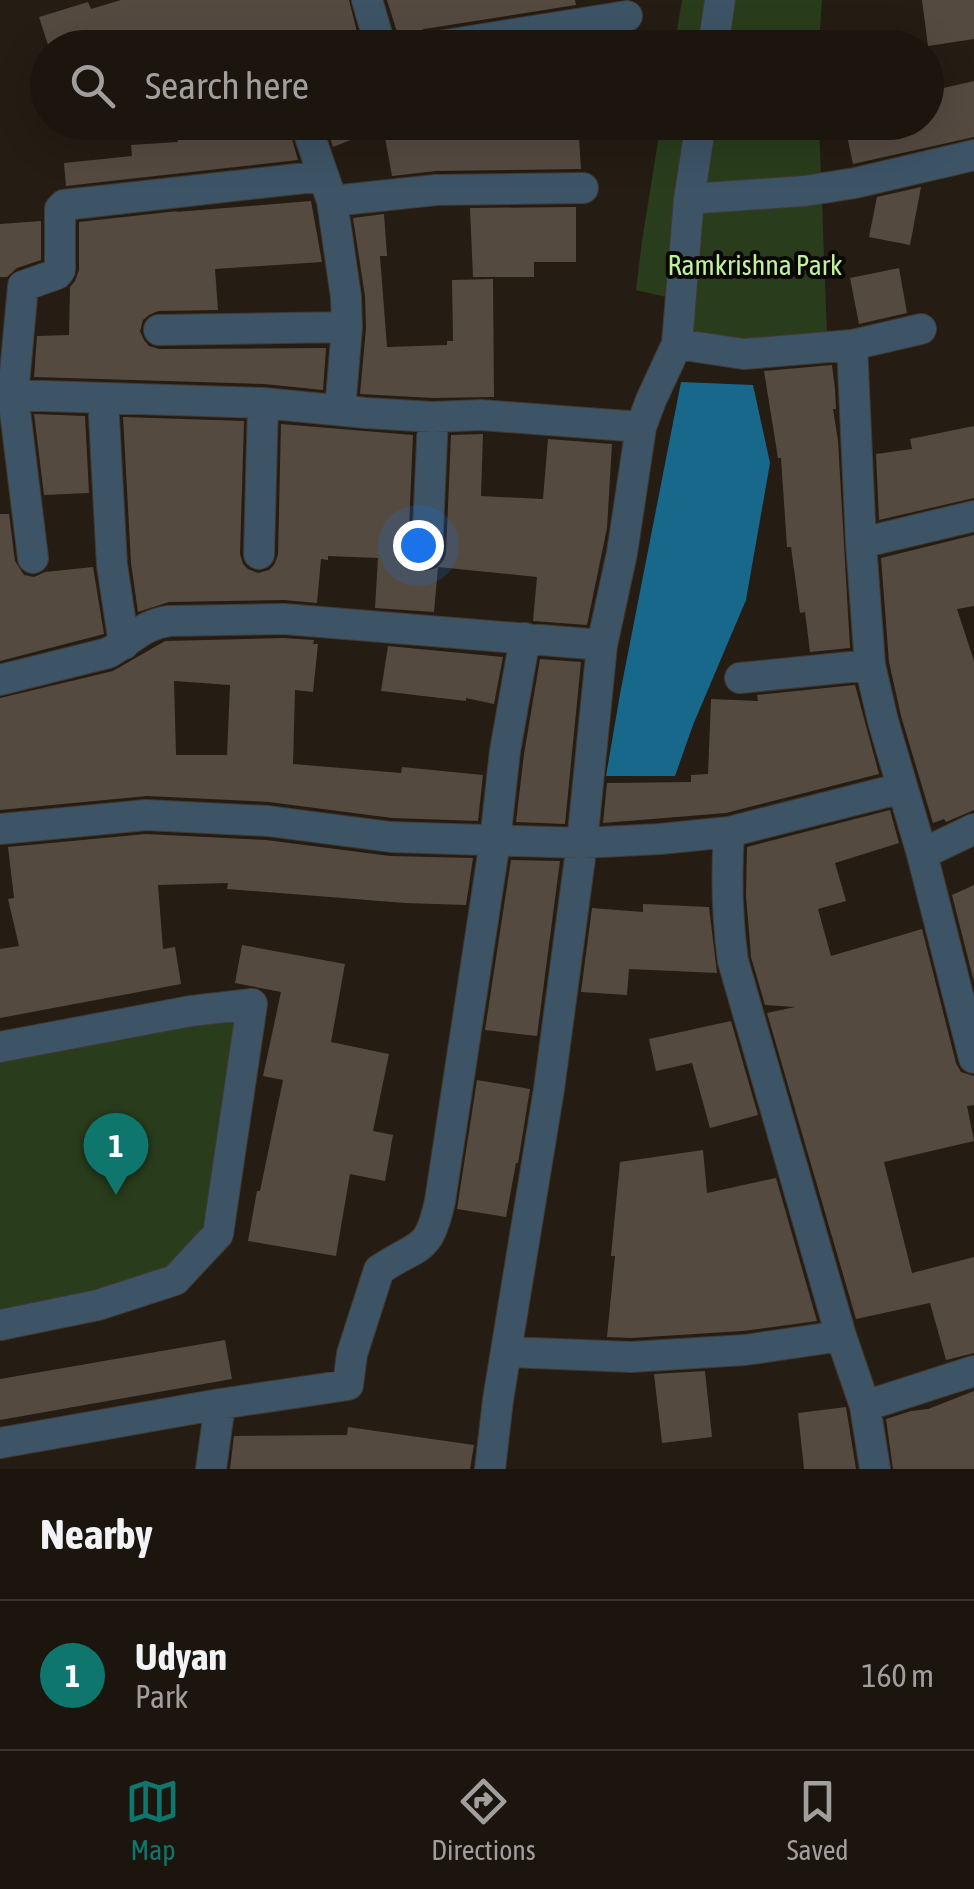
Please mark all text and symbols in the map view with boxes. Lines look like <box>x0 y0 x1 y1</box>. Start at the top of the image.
search box <box>30 30 944 140</box>
icon: search <box>65 58 120 113</box>
text: Search here <box>145 64 309 107</box>
park label: Ramkrishna Park <box>668 249 842 281</box>
your location <box>393 520 444 571</box>
pin: 1 <box>84 1112 148 1195</box>
text: Nearby <box>40 1510 153 1558</box>
text: Udyan <box>135 1635 227 1678</box>
text: 1 <box>65 1657 80 1694</box>
text: 160 m <box>861 1657 934 1694</box>
text: Park <box>135 1678 188 1715</box>
tab: Map <box>125 1774 180 1866</box>
tab: Directions <box>431 1774 536 1866</box>
tab: Saved <box>787 1774 849 1866</box>

